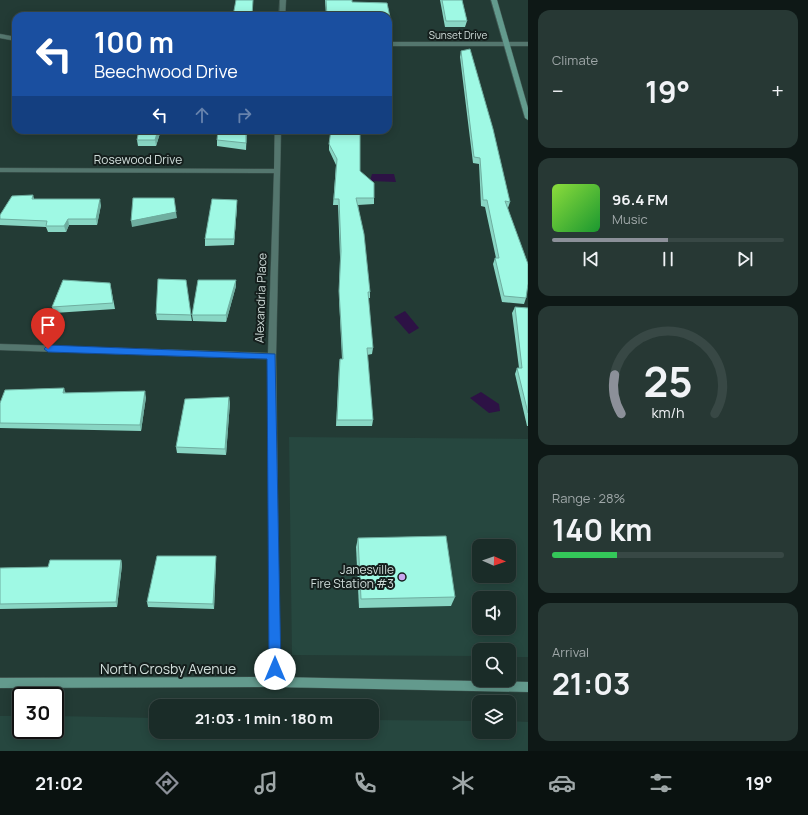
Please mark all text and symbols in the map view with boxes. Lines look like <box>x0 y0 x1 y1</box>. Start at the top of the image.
text: 100 m <box>94 23 174 61</box>
icon: left <box>28 28 80 80</box>
street label: Sunset Drive <box>429 28 487 42</box>
text: Climate <box>552 51 598 69</box>
text: Beechwood Drive <box>94 59 238 83</box>
text: 19° <box>645 71 690 112</box>
text: − <box>552 76 564 106</box>
text: + <box>771 76 784 106</box>
icon: left <box>149 104 171 126</box>
icon: ahead <box>191 104 213 126</box>
icon: right <box>233 104 255 126</box>
street label: Rosewood Drive <box>94 151 182 168</box>
text: 96.4 FM <box>612 189 668 210</box>
text: Music <box>612 210 648 228</box>
icon: previous <box>580 248 602 270</box>
icon: pause <box>657 248 679 270</box>
icon: next <box>734 248 756 270</box>
street label: Alexandria Place <box>250 252 271 344</box>
pin <box>31 308 65 349</box>
icon: arrive <box>37 314 59 336</box>
text: 25 <box>643 352 693 408</box>
text: km/h <box>651 402 685 421</box>
text: Range · 28% <box>552 489 625 507</box>
text: 140 km <box>552 509 652 550</box>
north arrow <box>472 539 516 583</box>
map controls <box>472 539 516 739</box>
place label: Janesville Fire Station #3 <box>311 561 394 592</box>
marker: Janesville Fire Station #3 <box>397 572 407 582</box>
button: sound <box>472 591 516 635</box>
button: search <box>472 643 516 687</box>
text: Arrival <box>552 643 589 661</box>
position arrow <box>254 648 296 690</box>
street label: North Crosby Avenue <box>100 659 236 678</box>
text: 21:03 <box>552 663 630 704</box>
speed limit sign: 30 <box>12 687 64 739</box>
button: layers <box>472 695 516 739</box>
text: 21:03 · 1 min · 180 m <box>195 708 333 729</box>
icon: directions <box>153 769 181 797</box>
icon: music <box>252 769 280 797</box>
icon: phone <box>351 769 379 797</box>
icon: climate <box>449 769 477 797</box>
icon: car <box>548 769 576 797</box>
icon: filters <box>647 769 675 797</box>
text: 21:02 <box>35 771 83 795</box>
text: 19° <box>745 771 773 795</box>

